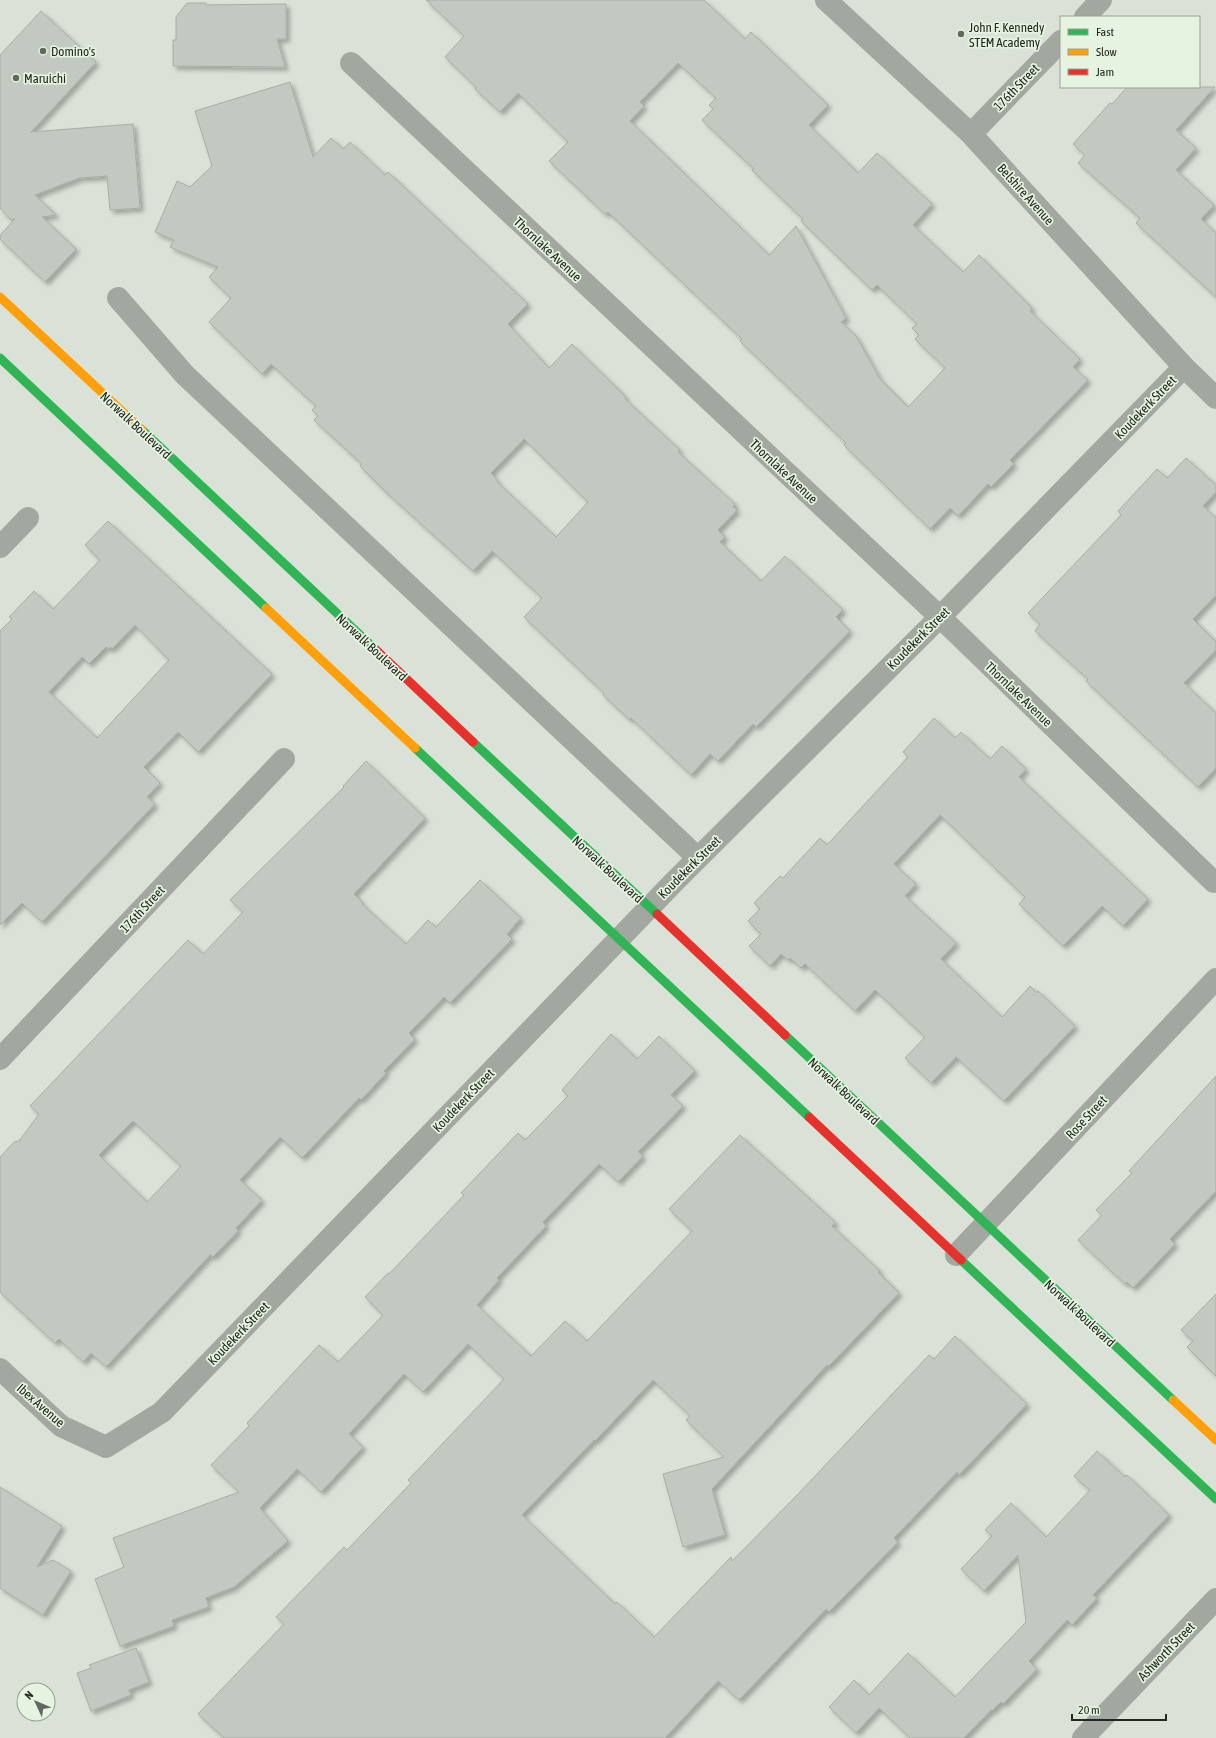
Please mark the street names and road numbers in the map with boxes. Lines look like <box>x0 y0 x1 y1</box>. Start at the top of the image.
street label: 176th Street <box>991 61 1042 114</box>
street label: Belshire Avenue <box>994 161 1057 228</box>
street label: Thornlake Avenue <box>511 214 585 284</box>
street label: Koudekerk Street <box>1112 373 1179 442</box>
street label: Norwalk Boulevard <box>97 389 174 462</box>
street label: Thornlake Avenue <box>747 436 821 506</box>
street label: Koudekerk Street <box>884 604 953 673</box>
street label: Norwalk Boulevard <box>333 611 410 684</box>
street label: Thornlake Avenue <box>982 659 1055 730</box>
street label: Norwalk Boulevard <box>569 833 646 906</box>
street label: Koudekerk Street <box>655 833 724 902</box>
street label: 176th Street <box>117 883 168 936</box>
street label: Norwalk Boulevard <box>805 1055 882 1128</box>
street label: Koudekerk Street <box>430 1066 497 1135</box>
street label: Rose Street <box>1063 1093 1110 1142</box>
street label: Norwalk Boulevard <box>1041 1277 1118 1350</box>
street label: Koudekerk Street <box>205 1299 272 1368</box>
street label: Ibex Avenue <box>14 1381 68 1430</box>
street label: Ashworth Street <box>1135 1619 1198 1684</box>

